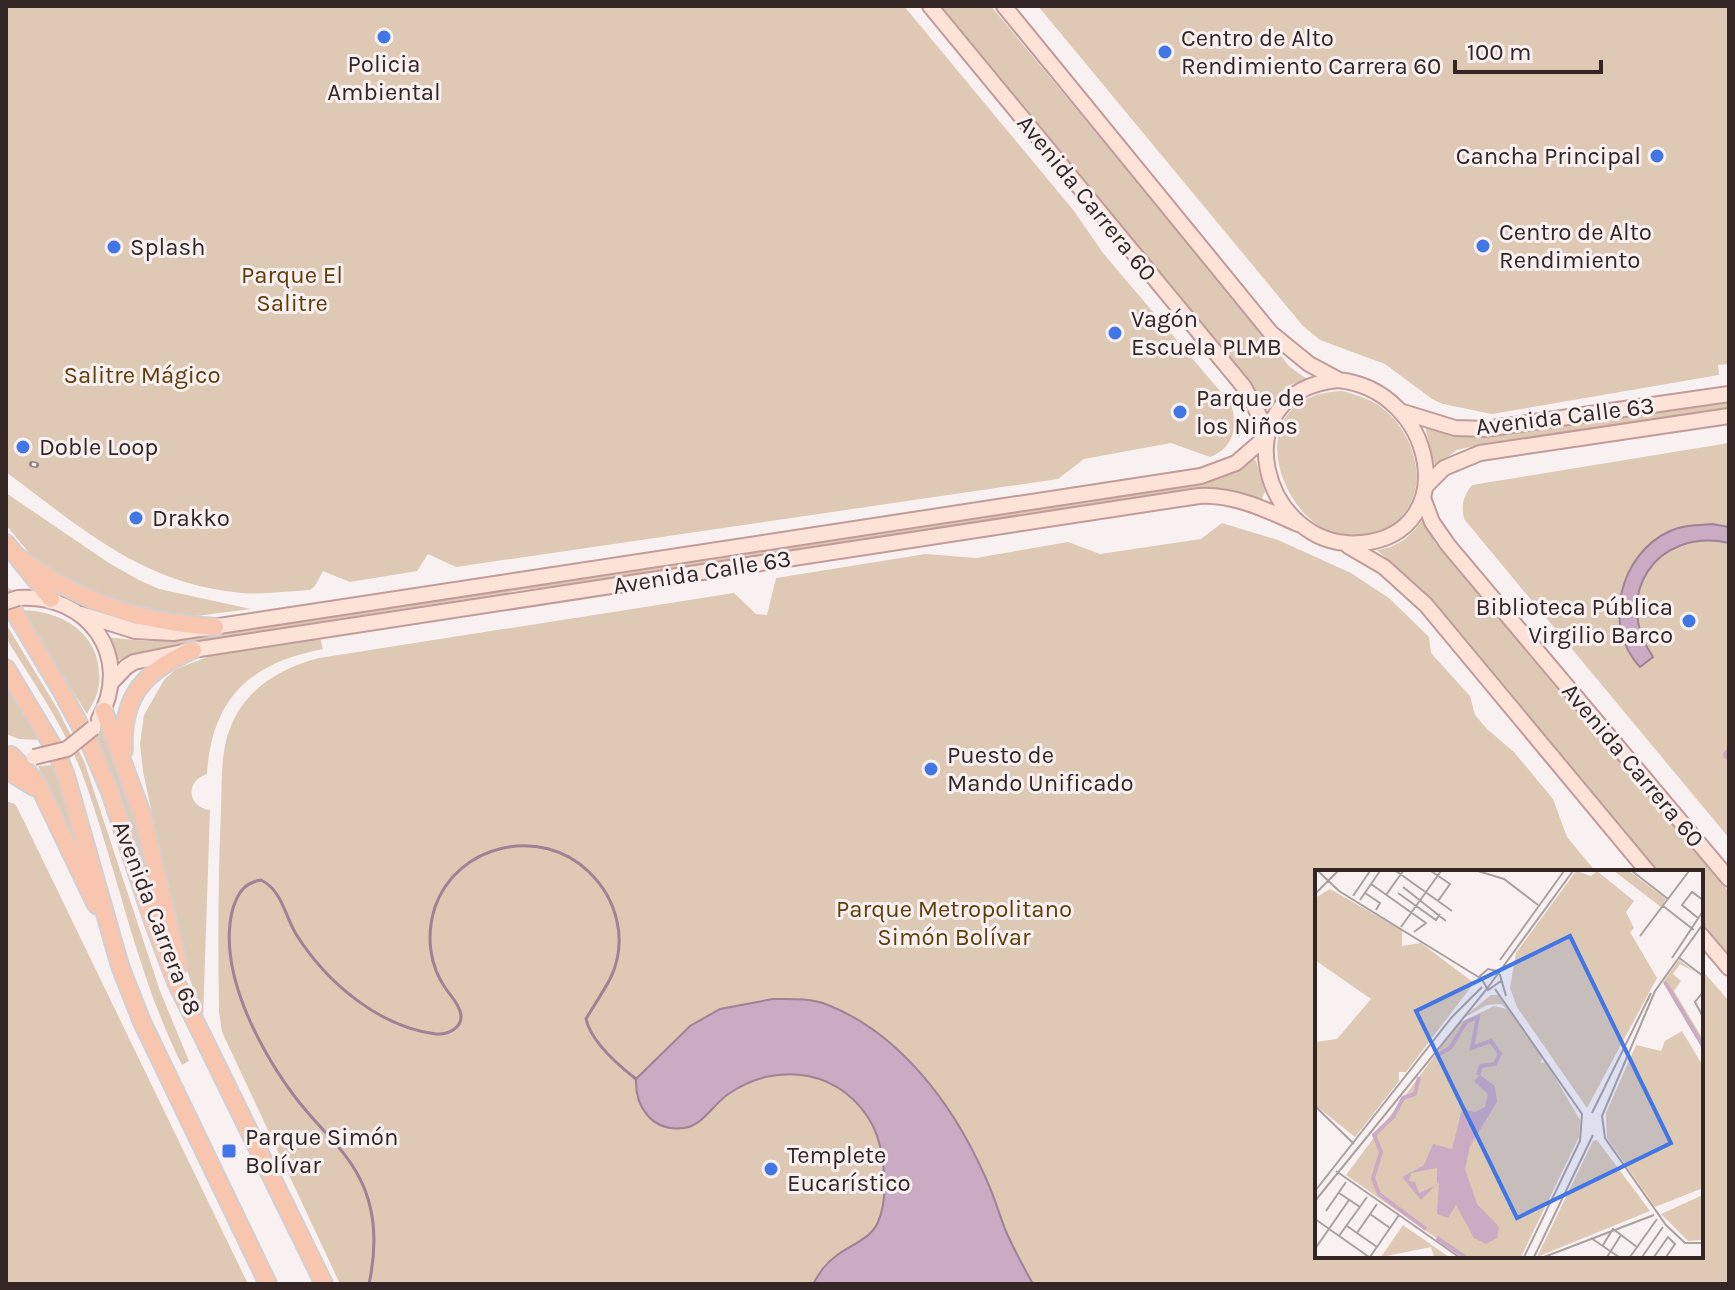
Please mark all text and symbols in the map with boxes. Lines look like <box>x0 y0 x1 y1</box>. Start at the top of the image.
place label: Centro de Alto Rendimiento Carrera 60 <box>1181 24 1441 80</box>
scale bar <box>1455 24 1601 74</box>
marker: Policia Ambiental <box>375 28 393 46</box>
text: 100 m <box>1467 38 1532 66</box>
marker: Centro de Alto Rendimiento Carrera 60 <box>1156 43 1174 61</box>
place label: Policia Ambiental <box>327 50 441 106</box>
street label: Avenida Carrera 60 <box>1011 109 1163 287</box>
place label: Cancha Principal <box>1456 142 1641 170</box>
marker: Cancha Principal <box>1648 147 1666 165</box>
place label: Centro de Alto Rendimiento <box>1499 218 1652 274</box>
place label: Splash <box>130 233 206 261</box>
marker: Centro de Alto Rendimiento <box>1474 237 1492 255</box>
marker: Splash <box>105 238 123 256</box>
park label: Parque El Salitre <box>241 261 343 317</box>
place label: Vagón Escuela PLMB <box>1131 305 1282 361</box>
marker: Vagón Escuela PLMB <box>1106 324 1124 342</box>
park label: Salitre Mágico <box>63 361 221 389</box>
place label: Parque de los Niños <box>1196 384 1304 440</box>
street label: Avenida Calle 63 <box>1474 391 1656 441</box>
marker: Parque de los Niños <box>1171 403 1189 421</box>
place label: Doble Loop <box>39 433 158 461</box>
marker: Doble Loop <box>14 438 32 456</box>
place label: Drakko <box>152 504 230 532</box>
marker: Drakko <box>127 509 145 527</box>
street label: Avenida Calle 63 <box>611 544 793 600</box>
place label: Biblioteca Pública Virgilio Barco <box>1476 593 1673 649</box>
marker: Biblioteca Pública Virgilio Barco <box>1680 612 1698 630</box>
street label: Avenida Carrera 60 <box>1556 677 1710 853</box>
place label: Puesto de Mando Unificado <box>947 741 1134 797</box>
marker: Puesto de Mando Unificado <box>922 760 940 778</box>
street label: Avenida Carrera 68 <box>107 817 207 1019</box>
inset map <box>1315 870 1703 1258</box>
park label: Parque Metropolitano Simón Bolívar <box>836 895 1072 951</box>
place label: Parque Simón Bolívar <box>245 1123 398 1179</box>
place label: Templete Eucarístico <box>787 1141 911 1197</box>
marker: Parque Simón Bolívar <box>220 1142 238 1160</box>
marker: Templete Eucarístico <box>762 1160 780 1178</box>

